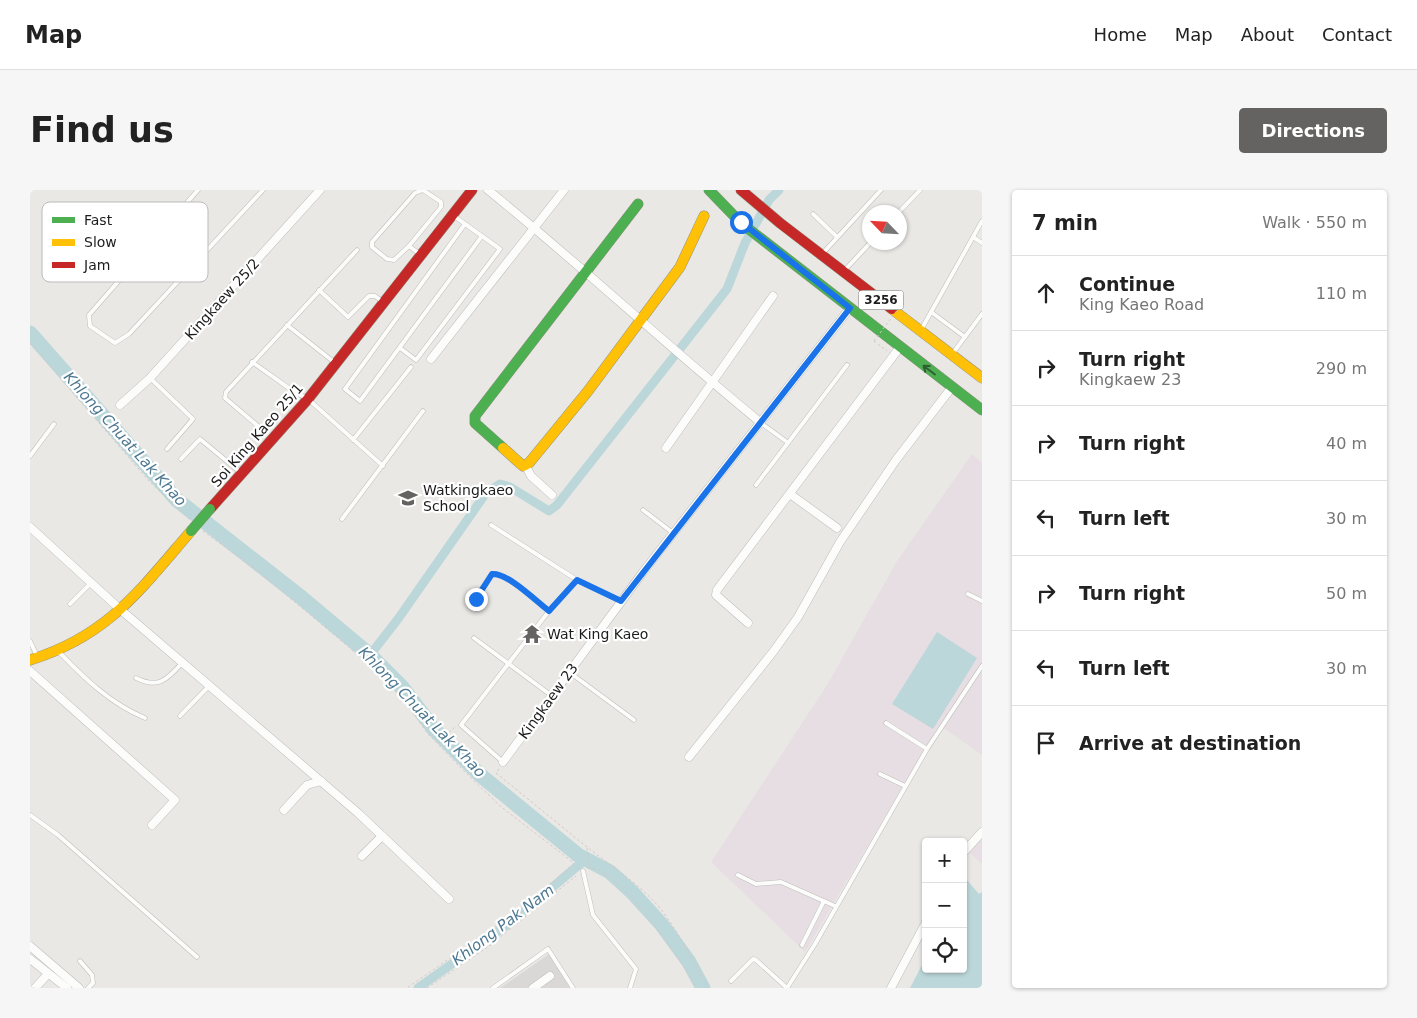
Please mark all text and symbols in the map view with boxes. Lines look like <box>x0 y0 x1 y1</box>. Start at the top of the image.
text: Map <box>25 21 82 49</box>
text: Home <box>1094 24 1147 45</box>
text: Map <box>1175 24 1213 45</box>
text: About <box>1241 24 1294 45</box>
text: Contact <box>1322 24 1392 45</box>
button: Directions <box>1239 108 1387 153</box>
text: Find us <box>30 110 174 150</box>
legend <box>42 202 208 282</box>
north arrow <box>862 205 907 250</box>
route start <box>730 211 753 234</box>
text: 7 min <box>1032 211 1098 235</box>
text: Fast <box>84 212 113 228</box>
text: Walk · 550 m <box>1262 213 1367 232</box>
text: Slow <box>84 234 117 250</box>
street label: Kingkaew 25/2 <box>182 255 262 343</box>
text: Jam <box>83 257 110 273</box>
text: Continue <box>1079 273 1175 295</box>
icon: ahead <box>1032 279 1060 307</box>
text: 110 m <box>1316 284 1367 303</box>
road number: 3256 <box>858 290 904 310</box>
text: King Kaeo Road <box>1079 295 1204 314</box>
text: Turn right <box>1079 348 1185 370</box>
icon: right <box>1032 354 1060 382</box>
text: 290 m <box>1316 359 1367 378</box>
one-way arrow <box>923 364 936 375</box>
water label: Khlong Chuat Lak Khao <box>60 368 190 510</box>
text: Kingkaew 23 <box>1079 370 1181 389</box>
street label: Soi King Kaeo 25/1 <box>208 380 306 490</box>
icon: right <box>1032 429 1060 457</box>
text: Turn right <box>1079 432 1185 454</box>
text: 40 m <box>1326 434 1367 453</box>
place label: Watkingkaeo School <box>423 482 513 514</box>
school or university icon: Watkingkaeo School <box>397 487 419 509</box>
icon: left <box>1032 504 1060 532</box>
text: Turn left <box>1079 507 1170 529</box>
text: 30 m <box>1326 509 1367 528</box>
icon: right <box>1032 579 1060 607</box>
text: Turn right <box>1079 582 1185 604</box>
text: 50 m <box>1326 584 1367 603</box>
route end <box>465 588 488 611</box>
temple icon: Wat King Kaeo <box>521 623 543 645</box>
place label: Wat King Kaeo <box>547 626 648 642</box>
water label: Khlong Chuat Lak Khao <box>355 643 489 781</box>
icon: left <box>1032 654 1060 682</box>
text: Turn left <box>1079 657 1170 679</box>
text: 30 m <box>1326 659 1367 678</box>
street label: Kingkaew 23 <box>515 660 581 742</box>
icon: arrive <box>1032 729 1060 757</box>
text: Arrive at destination <box>1079 732 1301 754</box>
map controls <box>922 838 967 973</box>
button: + <box>922 838 967 883</box>
water label: Khlong Pak Nam <box>448 881 558 969</box>
button: − <box>922 883 967 928</box>
button: locate <box>922 928 967 973</box>

